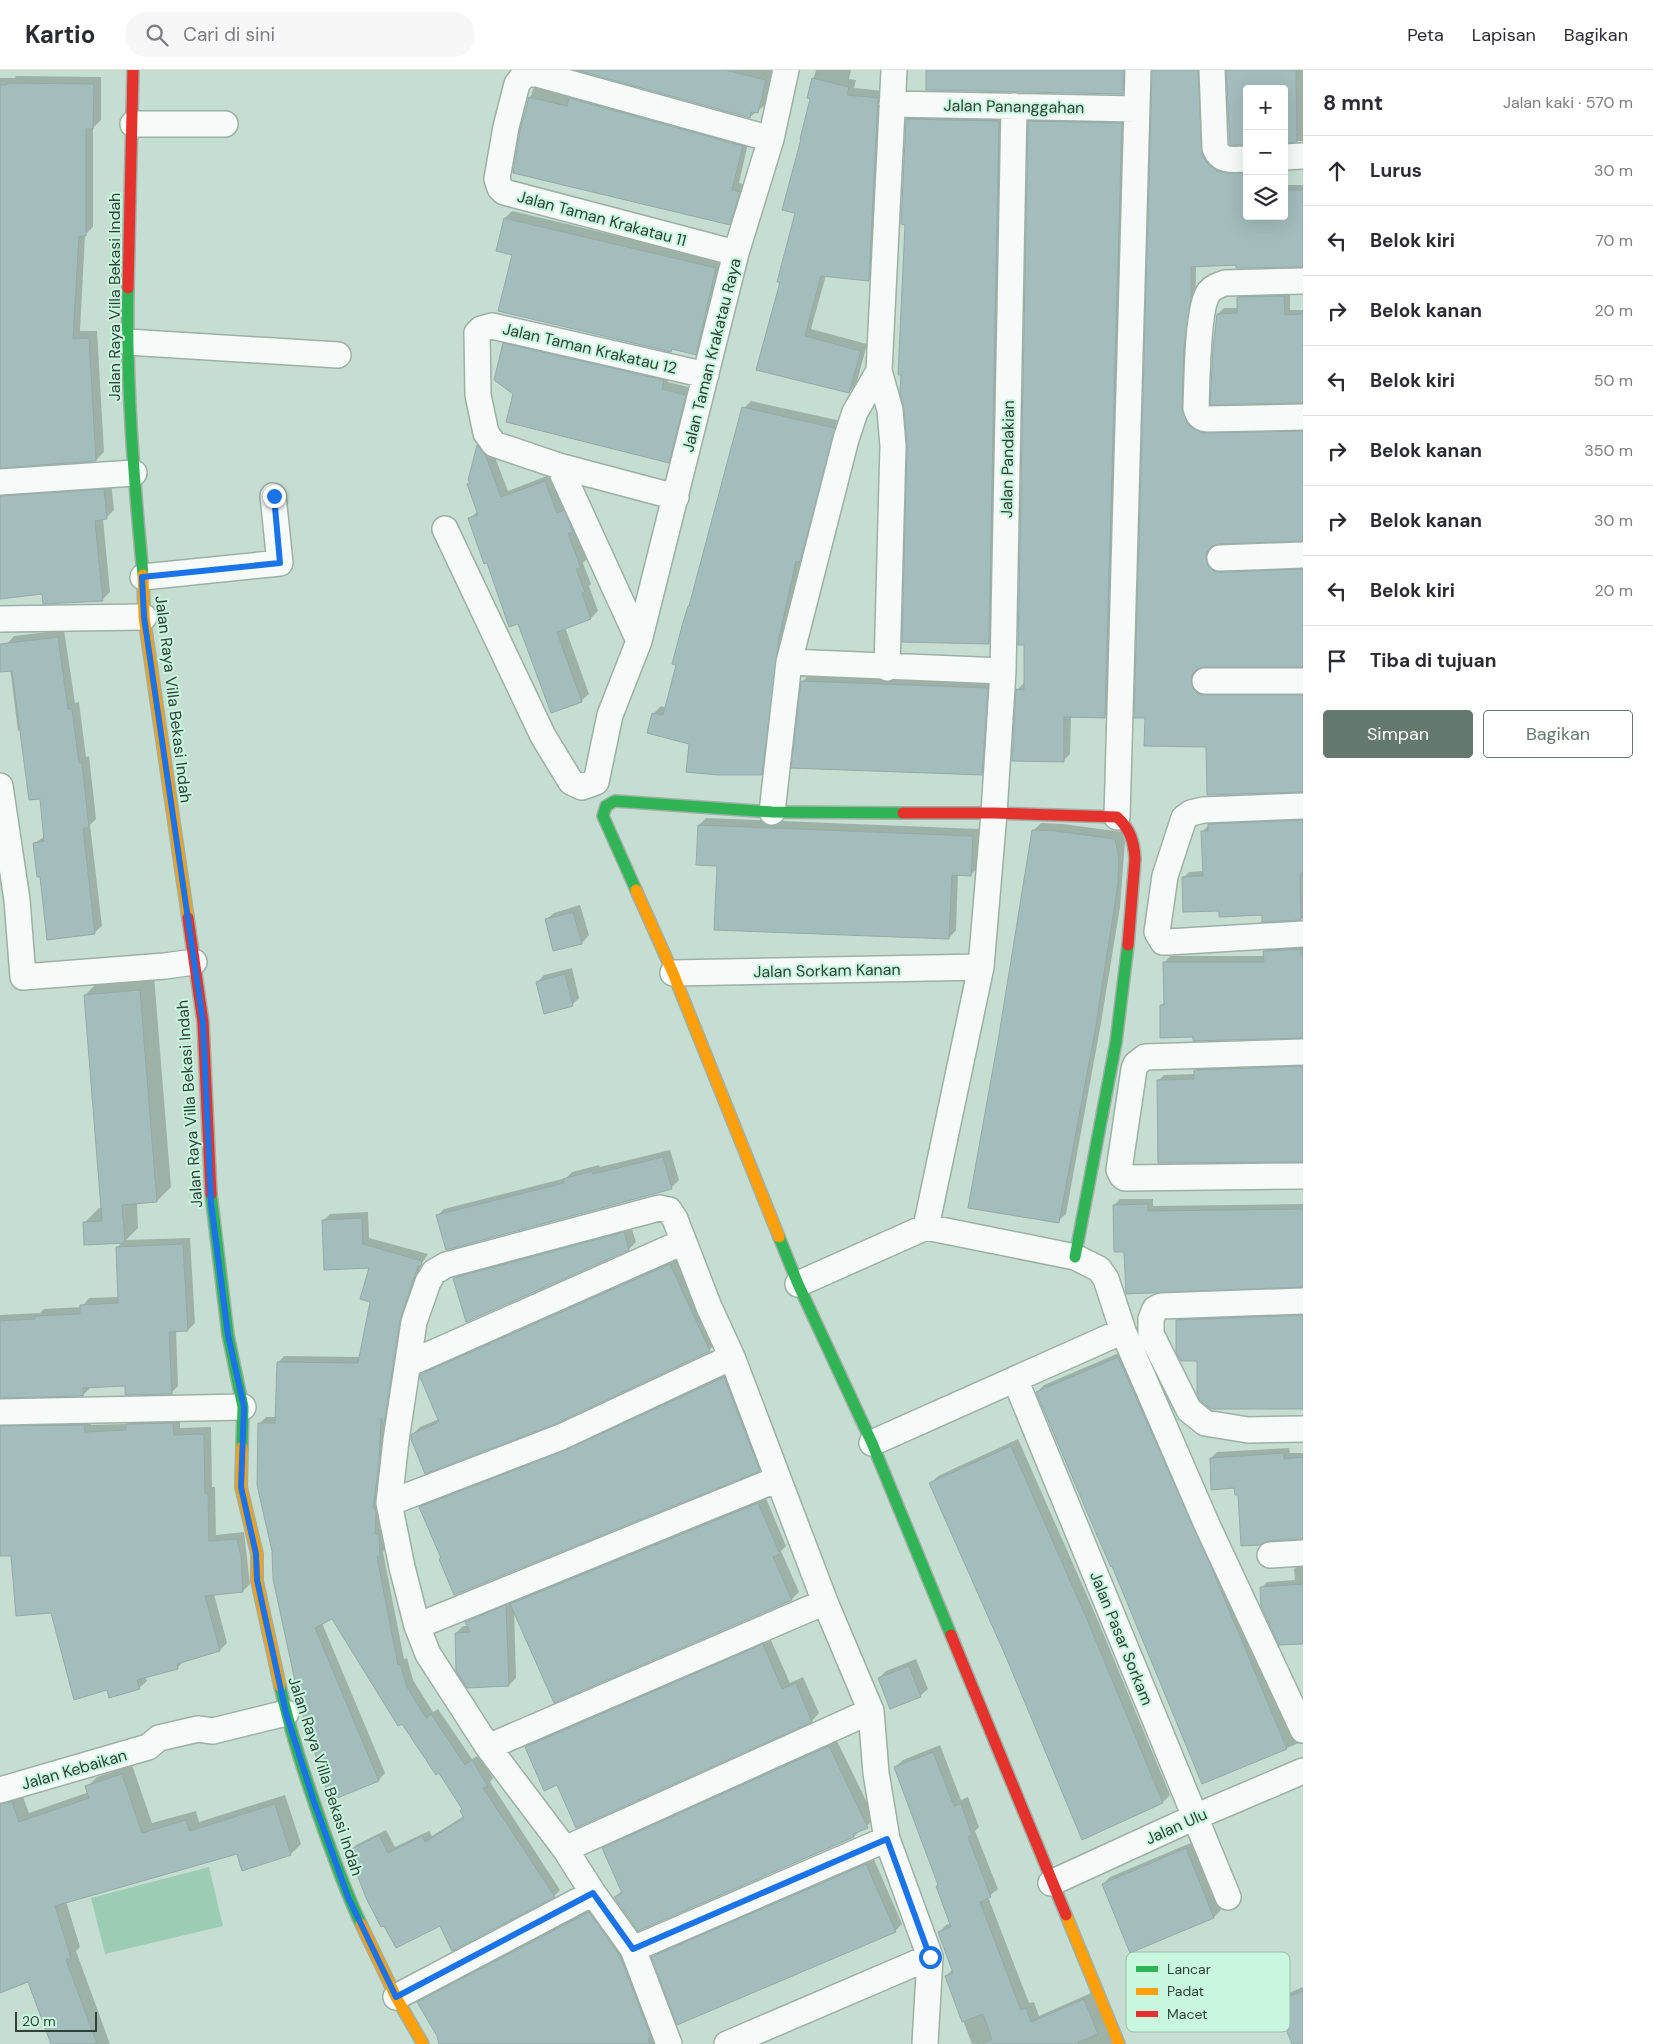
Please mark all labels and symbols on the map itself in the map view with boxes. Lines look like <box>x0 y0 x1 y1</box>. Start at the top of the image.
street label: Jalan Pananggahan <box>943 95 1085 118</box>
street label: Jalan Taman Krakatau 11 <box>515 186 689 251</box>
street label: Jalan Raya Villa Bekasi Indah <box>104 193 125 401</box>
street label: Jalan Taman Krakatau Raya <box>677 256 746 454</box>
street label: Jalan Taman Krakatau 12 <box>501 318 679 379</box>
street label: Jalan Pandakian <box>996 400 1019 518</box>
route end <box>263 485 286 508</box>
street label: Jalan Raya Villa Bekasi Indah <box>150 594 197 804</box>
street label: Jalan Sorkam Kanan <box>753 959 901 982</box>
street label: Jalan Raya Villa Bekasi Indah <box>172 999 207 1209</box>
street label: Jalan Pasar Sorkam <box>1085 1568 1158 1708</box>
street label: Jalan Raya Villa Bekasi Indah <box>283 1674 368 1879</box>
street label: Jalan Kebaikan <box>19 1744 129 1795</box>
street label: Jalan Ulu <box>1142 1804 1210 1849</box>
route start <box>919 1946 942 1969</box>
legend <box>1126 1952 1290 2032</box>
text: Lancar <box>1167 1960 1211 1978</box>
text: Padat <box>1167 1982 1204 2000</box>
text: Macet <box>1167 2005 1208 2023</box>
scale bar <box>15 2009 98 2032</box>

